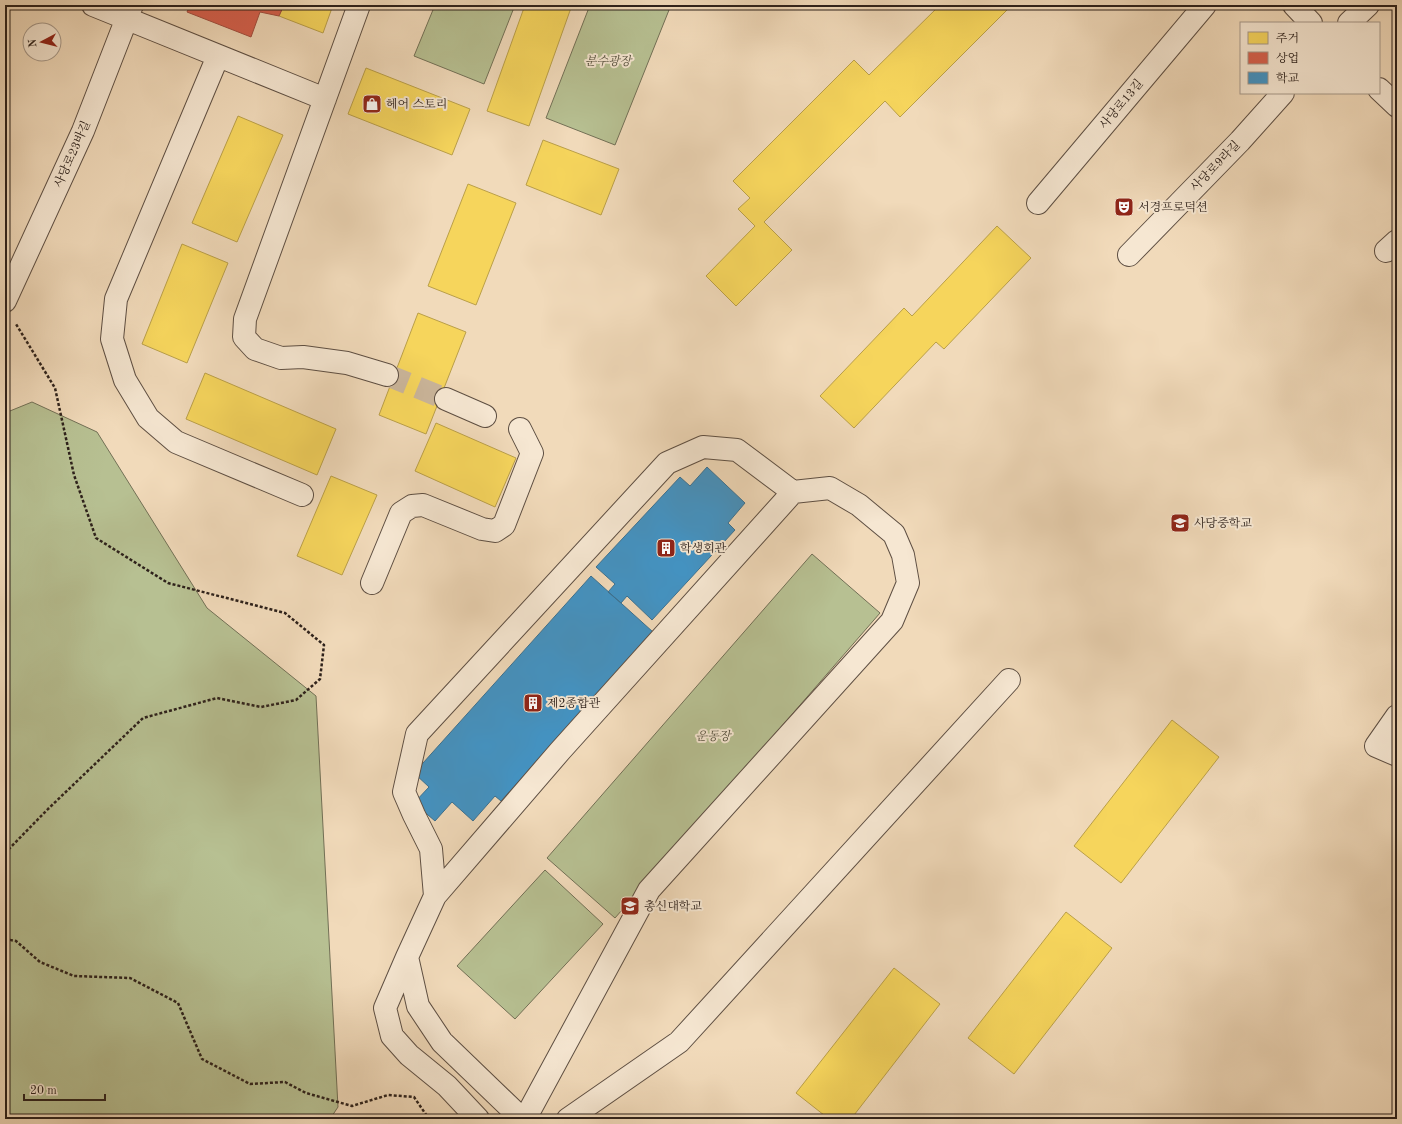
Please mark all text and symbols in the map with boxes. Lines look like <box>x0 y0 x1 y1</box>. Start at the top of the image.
north arrow <box>22 22 62 62</box>
legend <box>1240 22 1380 94</box>
text: 주거 <box>1276 32 1299 45</box>
text: N <box>28 38 40 48</box>
text: 상업 <box>1276 52 1299 65</box>
park label: 분수광장 <box>585 54 634 68</box>
text: 학교 <box>1276 72 1300 85</box>
street label: 사당로13길 <box>1097 77 1146 132</box>
shop icon: 헤어 스토리 <box>361 93 383 115</box>
place label: 헤어 스토리 <box>386 98 447 111</box>
street label: 사당로23바길 <box>52 119 93 190</box>
street label: 사당로9라길 <box>1188 138 1243 194</box>
theatre icon: 서경프로덕션 <box>1113 196 1135 218</box>
place label: 서경프로덕션 <box>1138 201 1208 214</box>
school or university icon: 사당중학교 <box>1169 512 1191 534</box>
place label: 사당중학교 <box>1194 517 1252 530</box>
building icon: 학생회관 <box>655 537 677 559</box>
place label: 학생회관 <box>680 542 727 555</box>
building icon: 제2종합관 <box>522 692 544 714</box>
place label: 제2종합관 <box>547 697 601 710</box>
park label: 운동장 <box>696 729 733 743</box>
school or university icon: 총신대학교 <box>619 895 641 917</box>
place label: 총신대학교 <box>644 899 702 913</box>
scale bar <box>24 1076 105 1102</box>
text: 20 m <box>30 1085 57 1097</box>

